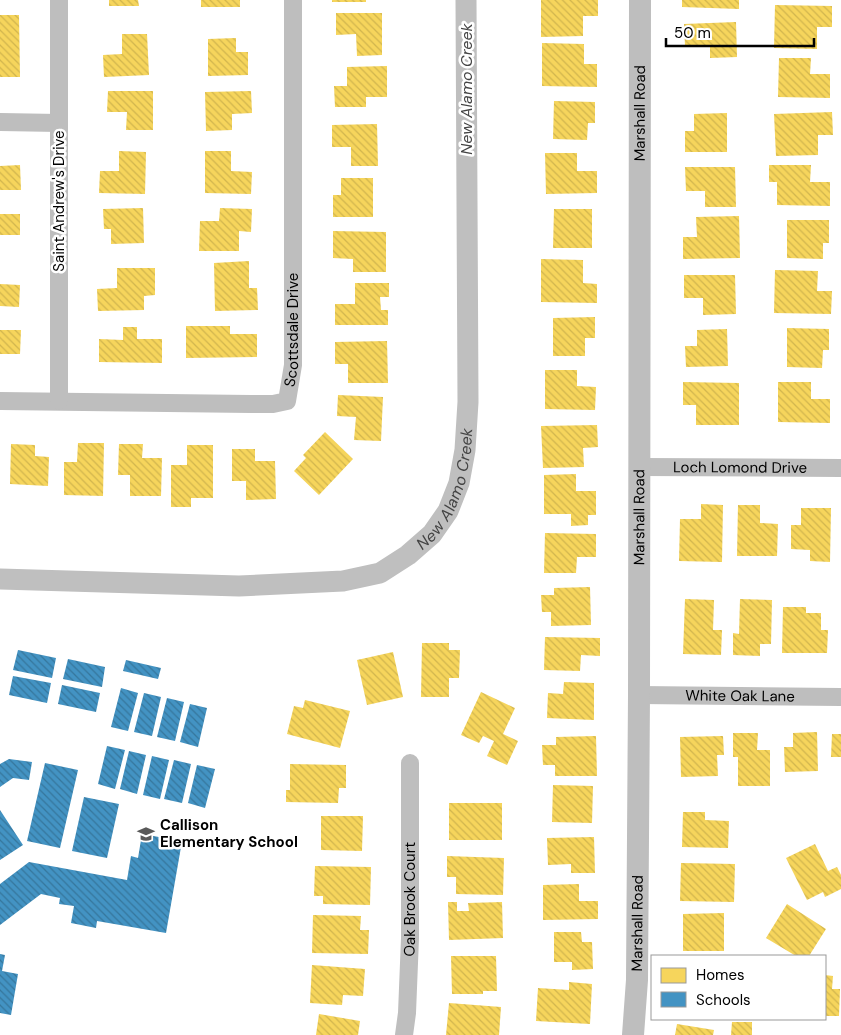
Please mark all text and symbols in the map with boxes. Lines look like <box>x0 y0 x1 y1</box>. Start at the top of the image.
scale bar <box>666 15 814 47</box>
water label: New Alamo Creek <box>456 22 477 155</box>
text: 50 m <box>674 23 711 43</box>
street label: Marshall Road <box>630 65 650 161</box>
street label: Saint Andrew's Drive <box>49 130 69 272</box>
street label: Scottsdale Drive <box>280 273 304 388</box>
water label: New Alamo Creek <box>411 427 477 554</box>
street label: Loch Lomond Drive <box>673 457 807 478</box>
street label: Marshall Road <box>629 469 649 565</box>
street label: White Oak Lane <box>685 685 795 707</box>
place label: Callison Elementary School <box>160 815 298 852</box>
school or university icon: Callison Elementary School <box>136 824 156 844</box>
street label: Oak Brook Court <box>399 842 420 957</box>
street label: Marshall Road <box>627 875 648 971</box>
legend <box>651 955 826 1020</box>
text: Homes <box>696 965 745 985</box>
text: Schools <box>696 990 751 1010</box>

